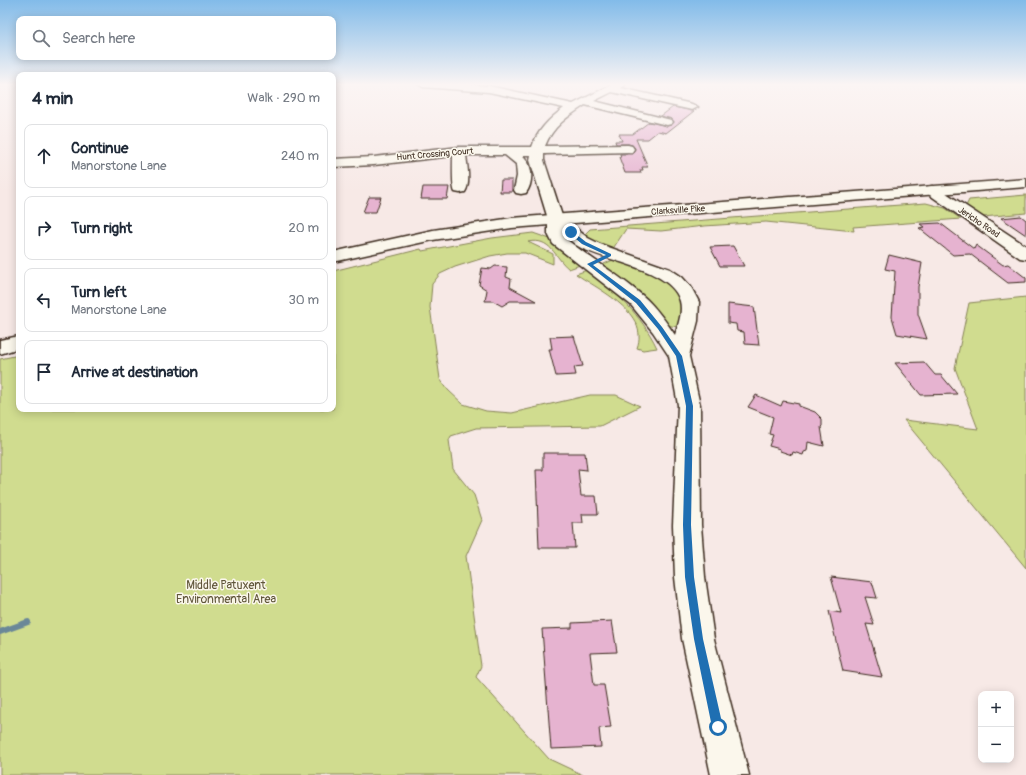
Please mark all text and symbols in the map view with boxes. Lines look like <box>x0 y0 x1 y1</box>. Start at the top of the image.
search box <box>16 16 336 60</box>
icon: search <box>30 27 52 49</box>
text: Search here <box>62 29 135 48</box>
text: 4 min <box>32 88 73 109</box>
text: Walk · 290 m <box>247 90 320 106</box>
text: Continue <box>71 139 129 158</box>
icon: ahead <box>33 145 55 167</box>
street label: Hunt Crossing Court <box>396 146 474 163</box>
text: 240 m <box>281 148 319 164</box>
text: Manorstone Lane <box>71 158 167 174</box>
street label: Clarksville Pike <box>651 203 706 218</box>
street label: Jericho Road <box>956 204 1002 240</box>
icon: right <box>33 217 55 239</box>
text: Turn right <box>71 219 132 238</box>
text: 20 m <box>288 220 319 236</box>
route end <box>562 223 580 241</box>
text: Turn left <box>71 283 127 302</box>
icon: left <box>33 289 55 311</box>
text: 30 m <box>289 292 319 308</box>
text: Manorstone Lane <box>71 302 167 318</box>
icon: arrive <box>33 361 55 383</box>
text: Arrive at destination <box>71 363 198 382</box>
park label: Middle Patuxent Environmental Area <box>176 578 276 607</box>
map controls <box>978 691 1014 763</box>
button: + <box>978 691 1014 727</box>
route start <box>709 718 727 736</box>
button: − <box>978 727 1014 763</box>

